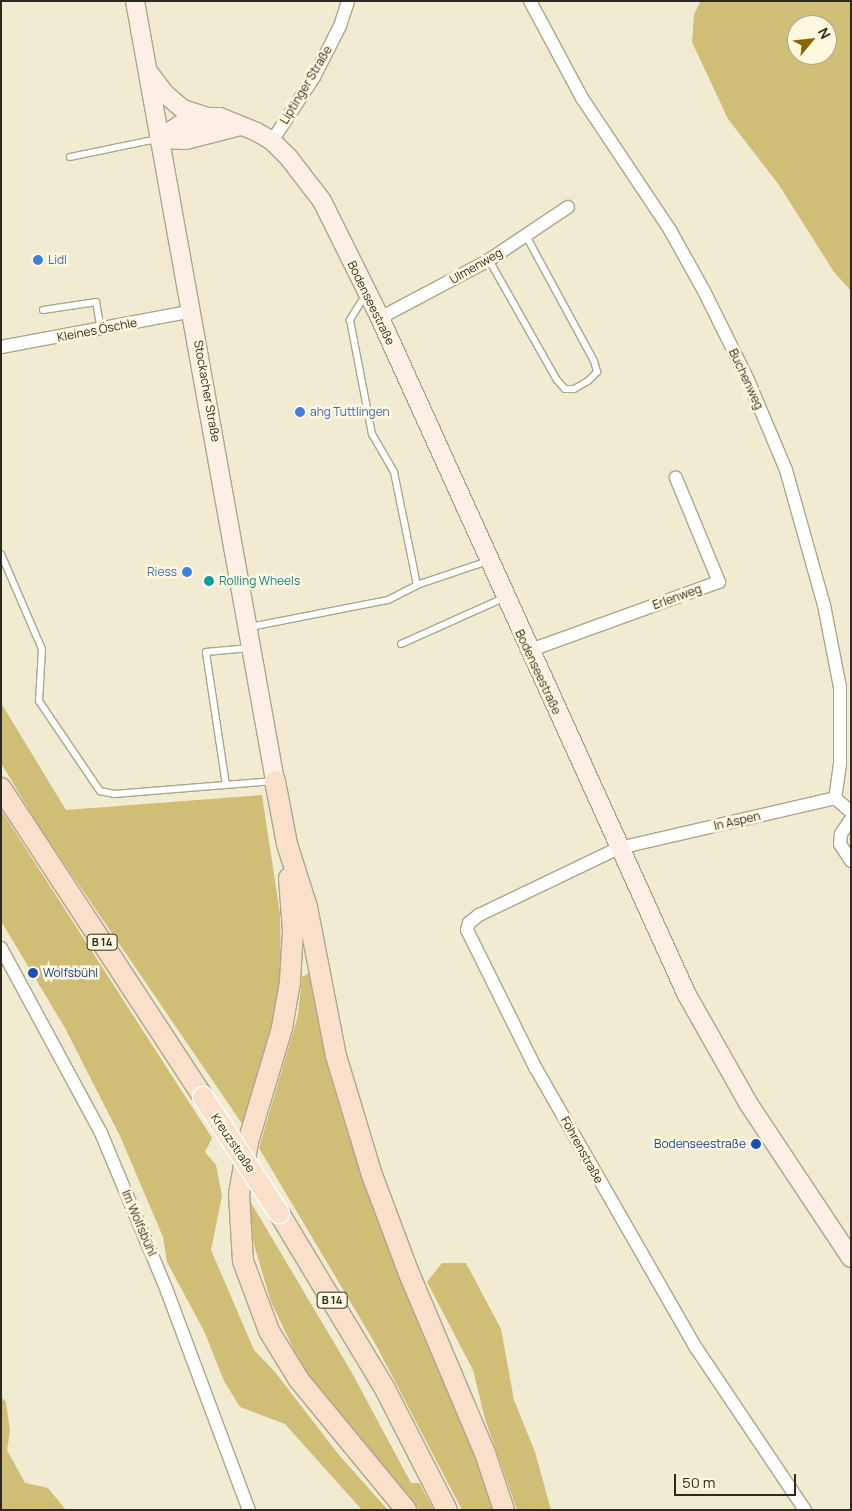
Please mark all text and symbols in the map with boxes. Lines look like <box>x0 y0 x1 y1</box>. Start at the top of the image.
north arrow <box>787 15 837 65</box>
text: N <box>814 24 836 42</box>
street label: Liptinger Straße <box>277 43 335 127</box>
street label: Ulmenweg <box>447 245 505 287</box>
place label: Lidl <box>48 253 67 267</box>
marker: Lidl <box>32 254 44 266</box>
street label: Bodenseestraße <box>344 259 398 347</box>
street label: Kleines Öschle <box>56 315 138 345</box>
street label: Stockacher Straße <box>191 339 223 443</box>
street label: Buchenweg <box>726 346 766 412</box>
place label: ahg Tuttlingen <box>310 405 390 419</box>
marker: ahg Tuttlingen <box>294 406 306 418</box>
place label: Riess <box>147 565 177 579</box>
marker: Riess <box>181 566 193 578</box>
place label: Rolling Wheels <box>219 574 300 588</box>
marker: Rolling Wheels <box>203 575 215 587</box>
street label: Erlenweg <box>651 582 703 612</box>
street label: Bodenseestraße <box>512 627 564 717</box>
street label: In Aspen <box>712 809 762 833</box>
road number: B 14 <box>86 934 118 950</box>
place label: Wolfsbühl <box>43 966 98 980</box>
marker: Wolfsbühl <box>27 967 39 979</box>
street label: Kreuzstraße <box>208 1111 258 1175</box>
street label: Föhrenstraße <box>558 1114 606 1186</box>
place label: Bodenseestraße <box>654 1137 746 1151</box>
marker: Bodenseestraße <box>750 1138 762 1150</box>
street label: Im Wolfsbühl <box>119 1188 159 1258</box>
road number: B 14 <box>316 1292 348 1308</box>
scale bar <box>677 1464 800 1496</box>
text: 50 m <box>682 1472 716 1493</box>

